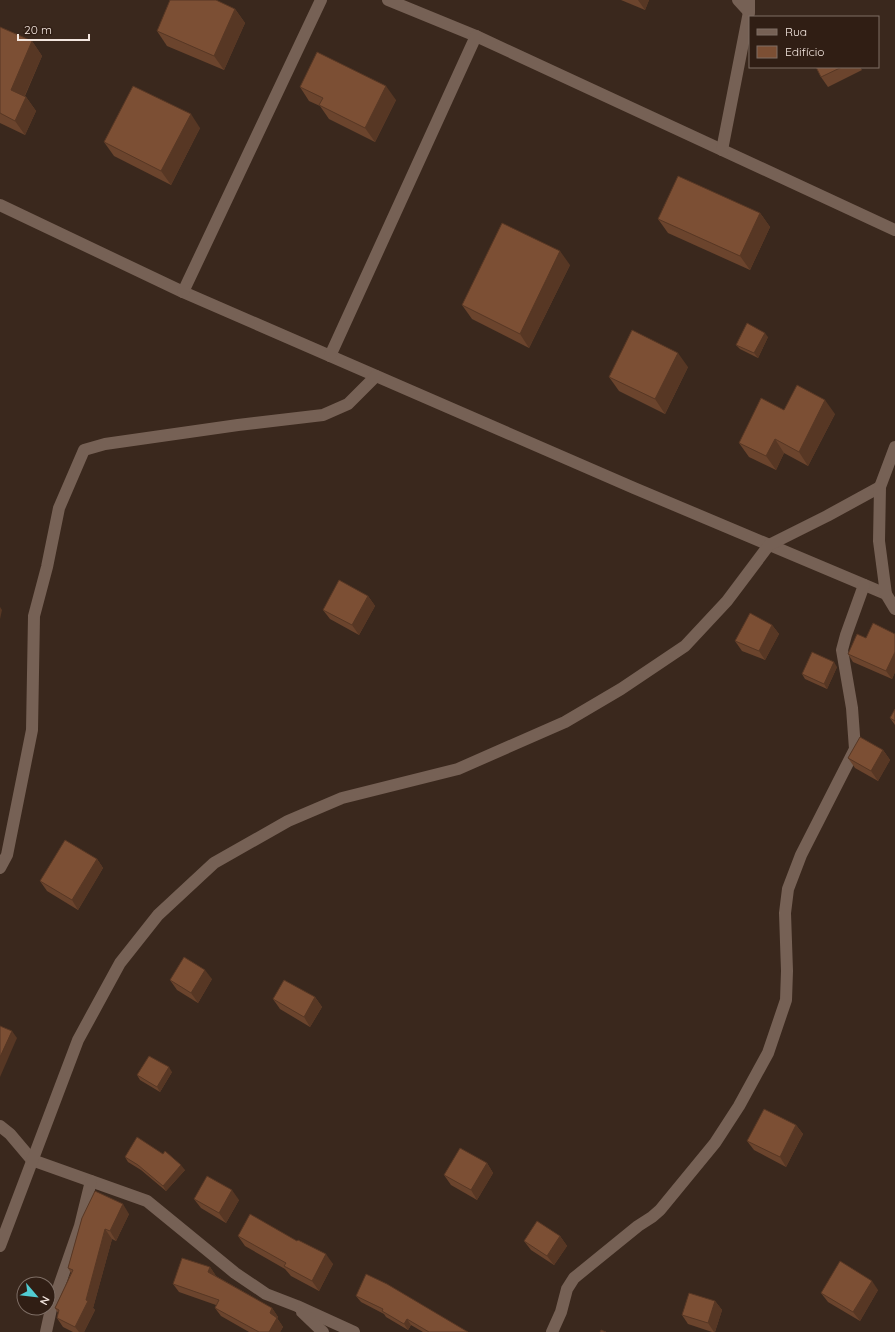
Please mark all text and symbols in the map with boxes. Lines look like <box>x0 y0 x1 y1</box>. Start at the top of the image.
scale bar <box>18 16 89 42</box>
legend <box>749 16 879 68</box>
text: 20 m <box>24 22 52 37</box>
text: Rua <box>785 24 807 39</box>
text: Edifício <box>785 44 825 59</box>
north arrow <box>16 1276 56 1316</box>
text: N <box>37 1294 53 1308</box>

